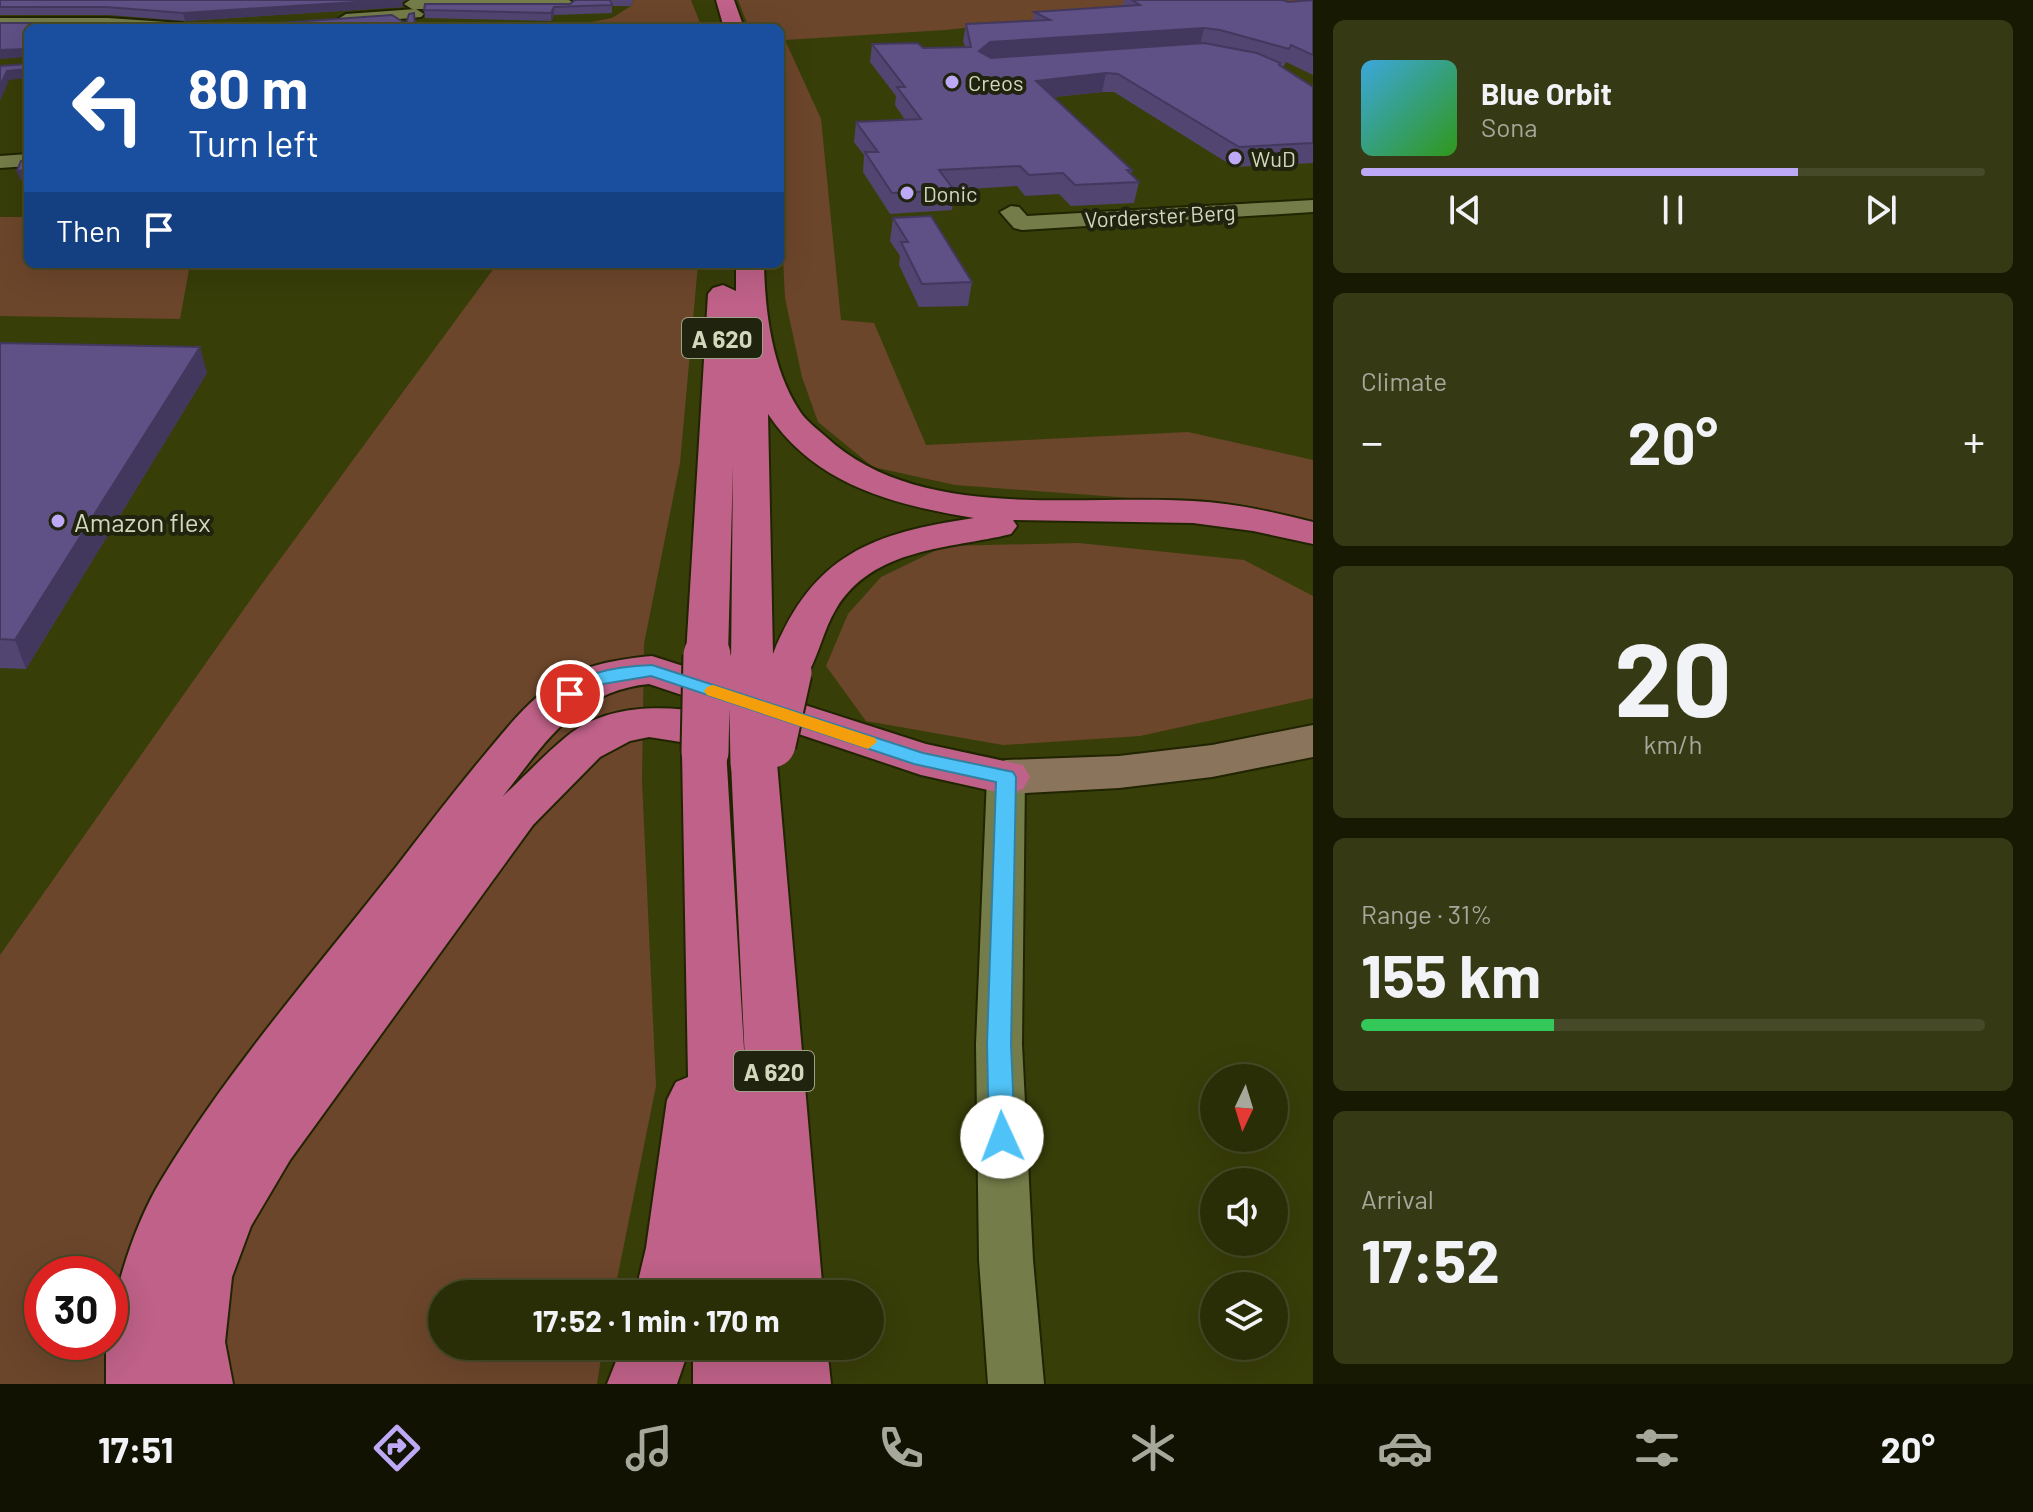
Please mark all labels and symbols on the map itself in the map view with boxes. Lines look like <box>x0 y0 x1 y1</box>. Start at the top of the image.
place label: Creos <box>968 69 1024 95</box>
marker: Creos <box>943 73 961 91</box>
place label: WuD <box>1251 145 1296 171</box>
marker: WuD <box>1226 149 1244 167</box>
place label: Donic <box>923 180 978 206</box>
marker: Donic <box>898 184 916 202</box>
street label: Vorderster Berg <box>1084 198 1236 232</box>
road number: A 620 <box>682 318 762 358</box>
place label: Amazon flex <box>74 506 211 537</box>
marker: Amazon flex <box>49 512 67 530</box>
pin <box>536 660 604 728</box>
road number: A 620 <box>734 1051 814 1091</box>
north arrow <box>1200 1064 1288 1152</box>
position arrow <box>960 1095 1044 1179</box>
speed limit sign: 30 <box>24 1256 128 1360</box>

